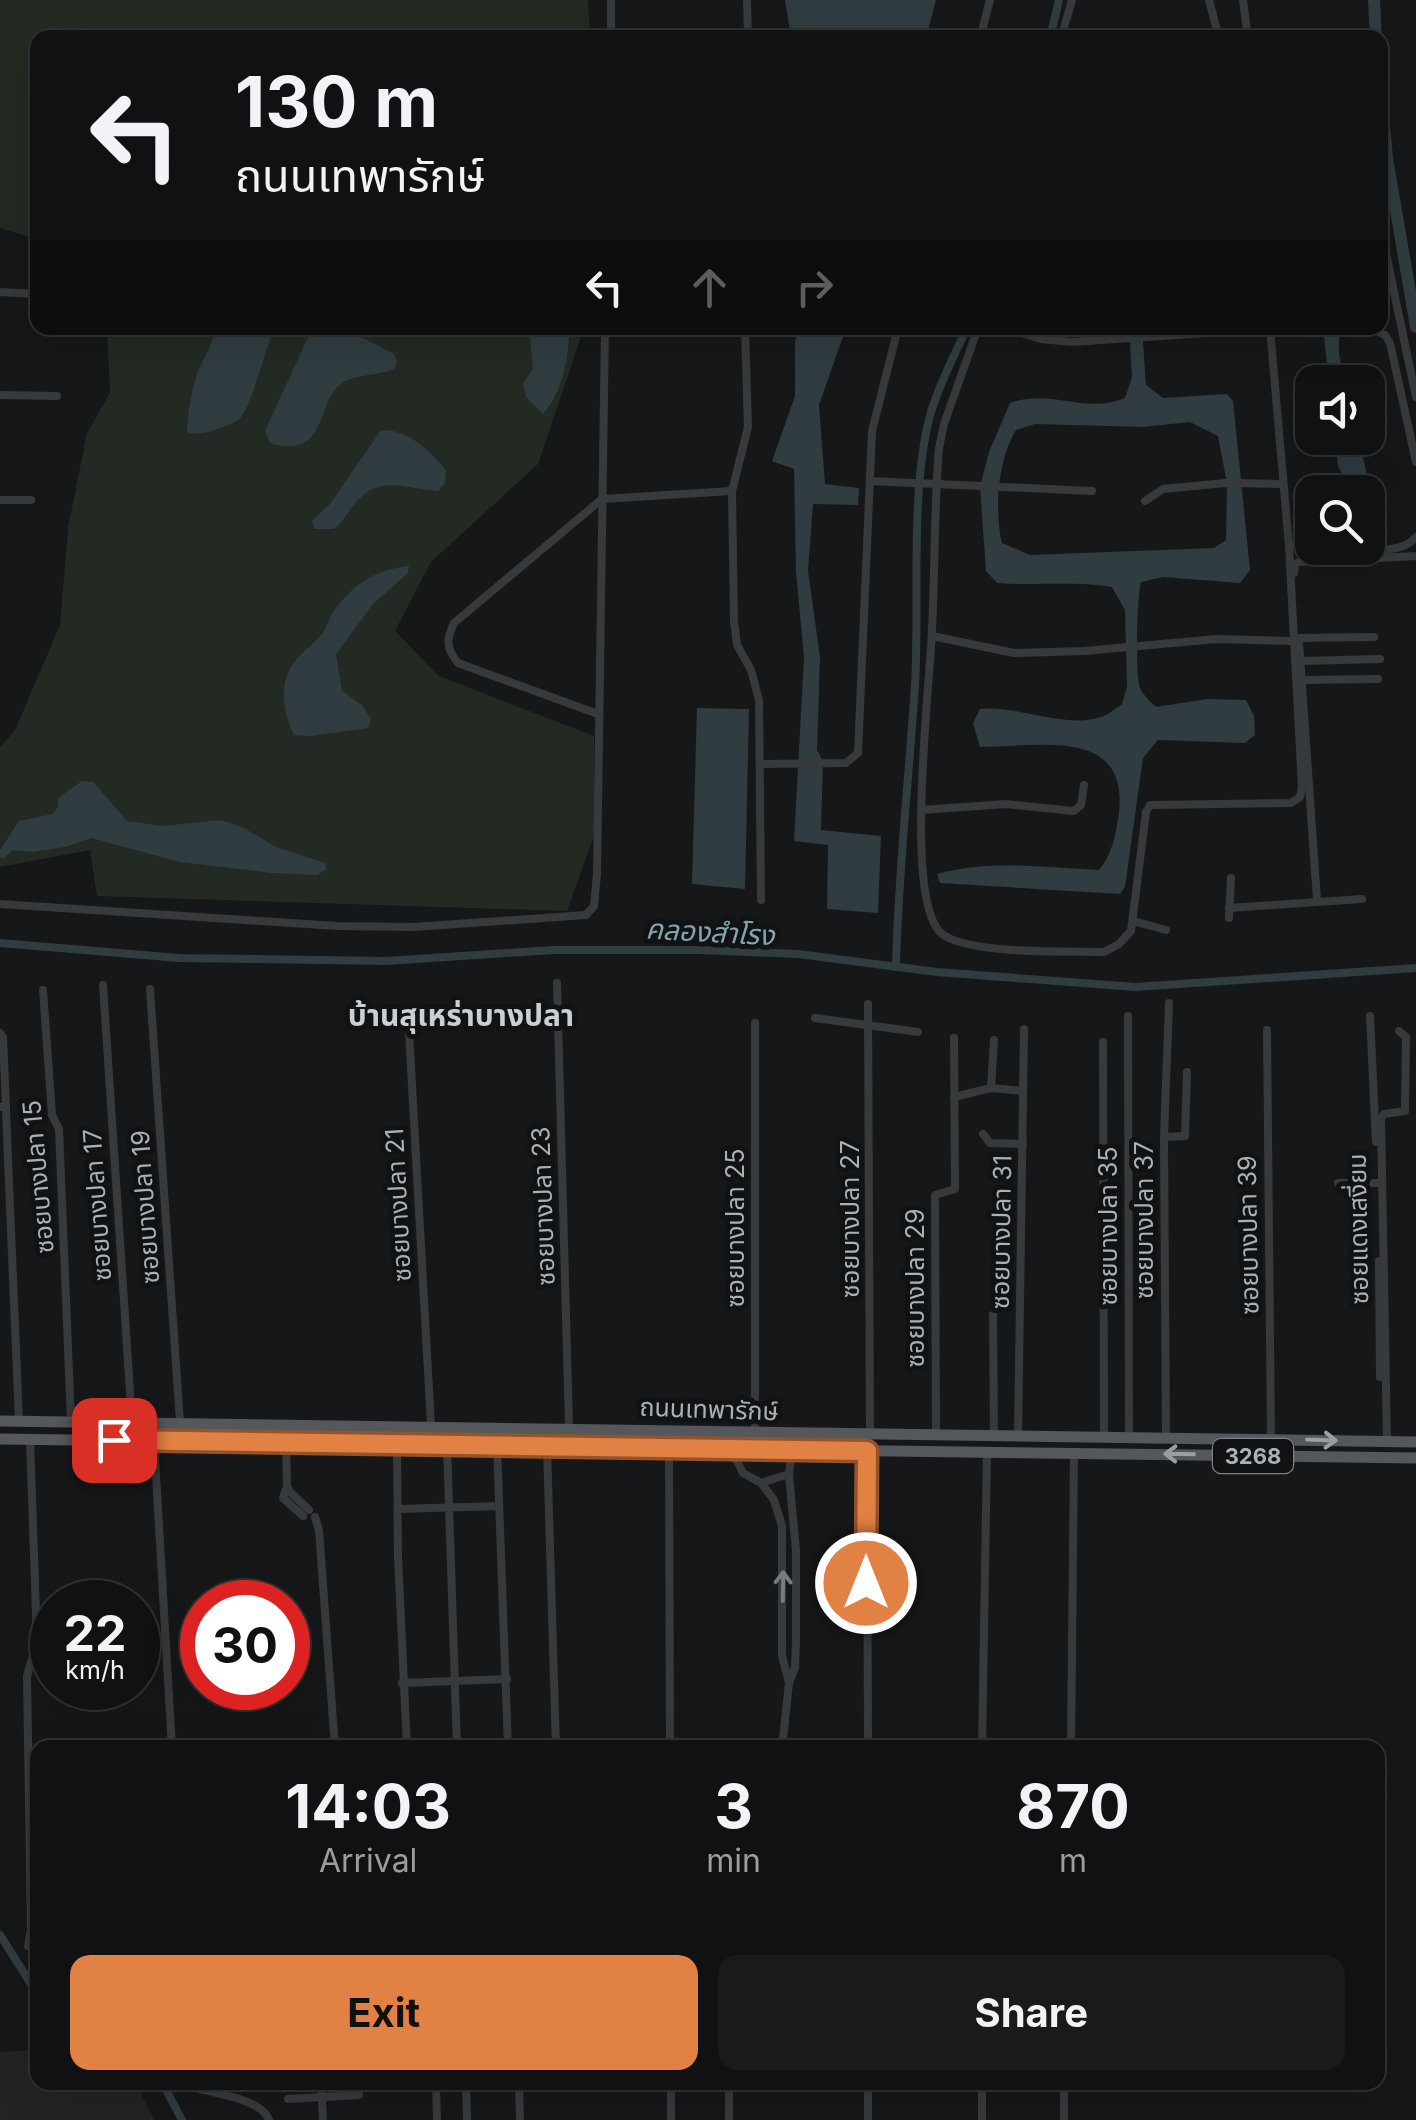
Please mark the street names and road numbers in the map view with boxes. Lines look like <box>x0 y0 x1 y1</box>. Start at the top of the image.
street label: ซอยบางปลา 15 <box>16 1099 60 1255</box>
street label: ซอยบางปลา 23 <box>525 1126 561 1286</box>
street label: ซอยบางปลา 21 <box>379 1127 417 1283</box>
street label: ซอยบางปลา 17 <box>77 1128 117 1282</box>
street label: ซอยบางปลา 19 <box>125 1129 165 1285</box>
street label: ซอยบางปลา 27 <box>835 1140 865 1298</box>
street label: ซอยบางปลา 37 <box>1129 1141 1159 1299</box>
street label: ซอยบางปลา 35 <box>1093 1147 1123 1306</box>
street label: ซอยบางปลา 25 <box>720 1149 750 1307</box>
street label: ซอยแดงเสงี่ยม <box>1340 1153 1374 1305</box>
street label: ซอยบางปลา 31 <box>985 1155 1017 1309</box>
street label: ซอยบางปลา 39 <box>1232 1155 1264 1315</box>
street label: ซอยบางปลา 29 <box>900 1208 930 1368</box>
street label: ถนนเทพารักษ์ <box>639 1392 779 1426</box>
road number: 3268 <box>1213 1439 1293 1473</box>

